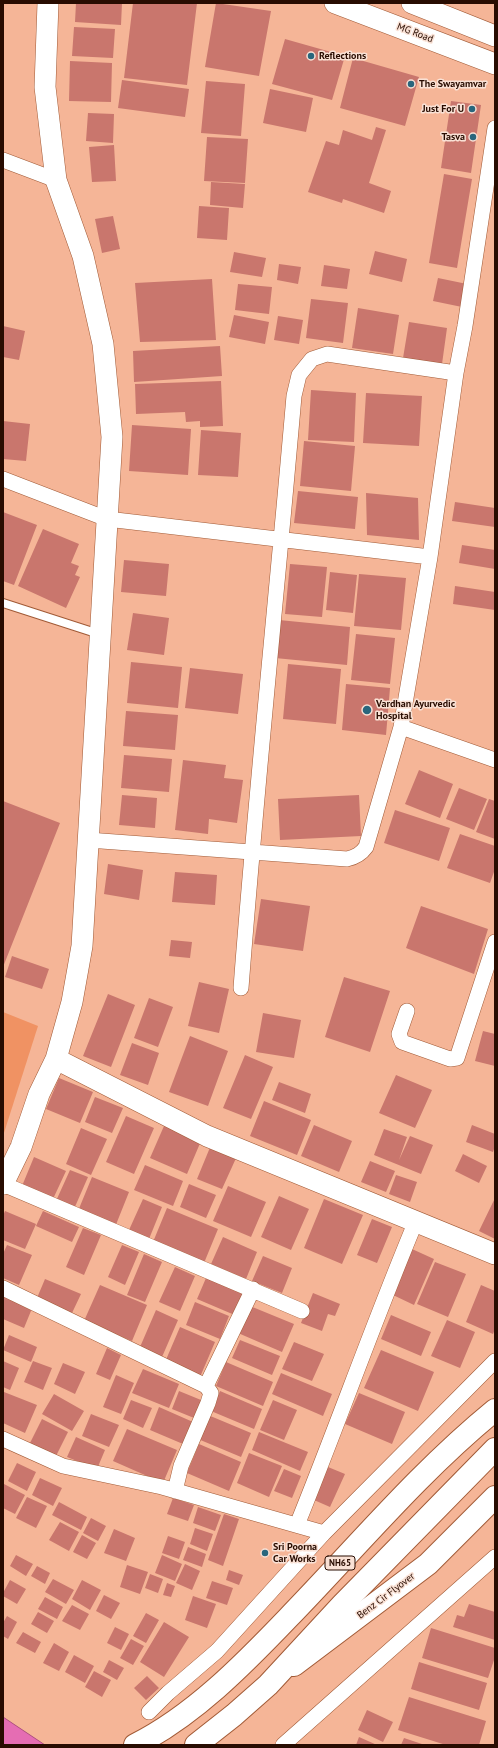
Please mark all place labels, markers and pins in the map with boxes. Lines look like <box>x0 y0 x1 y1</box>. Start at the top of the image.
place label: Reflections <box>319 50 366 62</box>
marker: Reflections <box>306 51 316 61</box>
place label: The Swayamvar <box>419 78 486 90</box>
marker: The Swayamvar <box>406 79 416 89</box>
place label: Just For U <box>422 103 464 115</box>
marker: Just For U <box>467 104 477 114</box>
place label: Tasva <box>441 131 465 143</box>
marker: Tasva <box>468 132 478 142</box>
place label: Vardhan Ayurvedic Hospital <box>376 698 455 722</box>
marker: Vardhan Ayurvedic Hospital <box>361 704 373 716</box>
place label: Sri Poorna Car Works <box>273 1541 317 1564</box>
marker: Sri Poorna Car Works <box>260 1548 270 1558</box>

